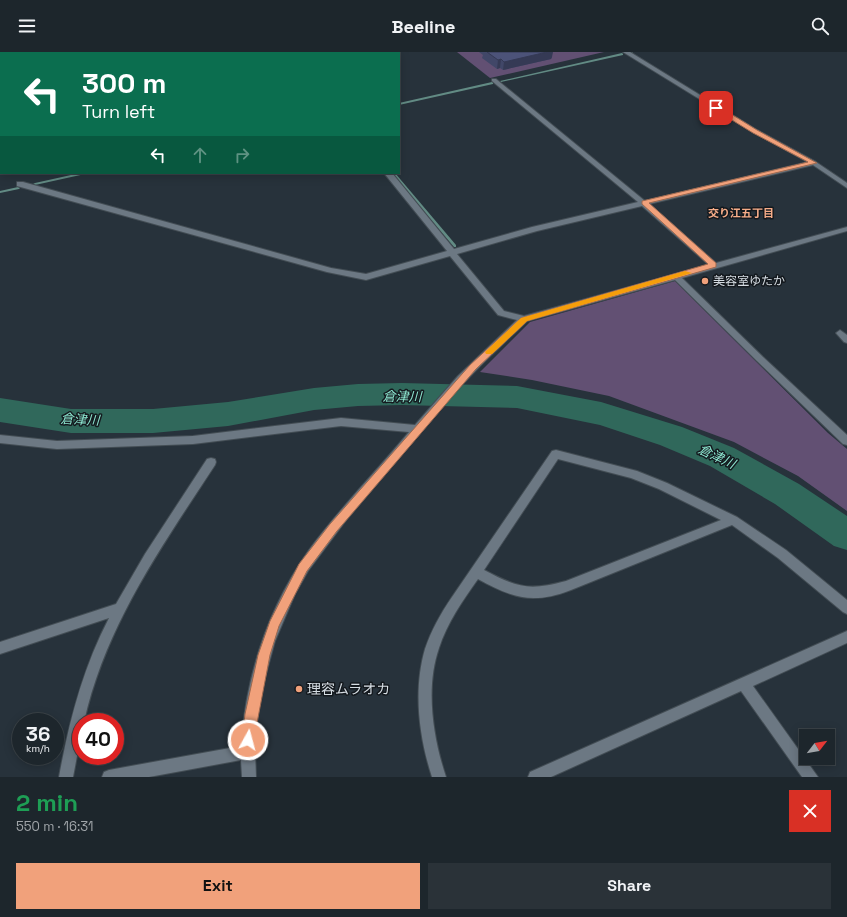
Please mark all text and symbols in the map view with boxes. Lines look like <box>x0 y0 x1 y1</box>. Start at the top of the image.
icon: menu <box>16 15 38 37</box>
text: Beeline <box>392 15 455 38</box>
icon: search <box>809 15 831 37</box>
text: 300 m <box>82 65 166 101</box>
icon: left <box>16 68 68 120</box>
pin <box>699 91 733 125</box>
icon: arrive <box>705 97 727 119</box>
text: Turn left <box>82 100 155 123</box>
icon: left <box>147 144 169 166</box>
icon: ahead <box>189 144 211 166</box>
icon: right <box>231 144 253 166</box>
district label: 交り江五丁目 <box>708 206 774 220</box>
place label: 美容室ゆたか <box>713 273 785 289</box>
marker: 美容室ゆたか <box>700 276 710 286</box>
water label: 倉津川 <box>382 388 424 405</box>
water label: 倉津川 <box>60 410 102 429</box>
water label: 倉津川 <box>696 441 740 473</box>
place label: 理容ムラオカ <box>307 680 390 698</box>
marker: 理容ムラオカ <box>294 684 304 694</box>
speed limit sign: 40 <box>72 713 124 765</box>
position arrow <box>227 719 269 761</box>
text: 36 <box>26 721 50 747</box>
north arrow <box>799 729 835 765</box>
map controls <box>799 729 835 765</box>
text: km/h <box>26 742 50 755</box>
text: 2 min <box>16 787 78 818</box>
button: close <box>789 790 831 832</box>
text: 550 m · 16:31 <box>16 818 93 835</box>
button: Exit <box>16 863 420 909</box>
button: Share <box>428 863 831 909</box>

